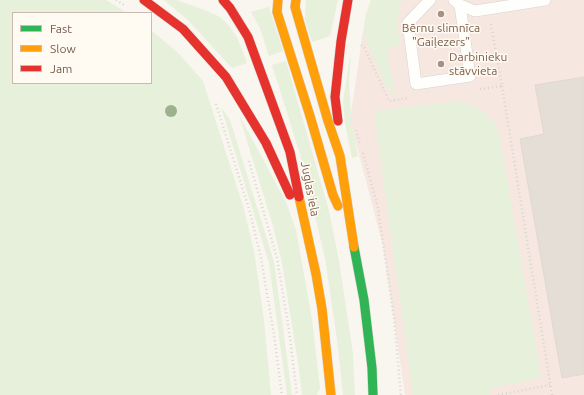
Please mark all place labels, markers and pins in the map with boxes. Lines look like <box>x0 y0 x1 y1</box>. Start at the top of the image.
marker: Bērnu slimnīca "Gaiļezers" <box>436 9 446 19</box>
place label: Bērnu slimnīca "Gaiļezers" <box>402 21 480 49</box>
place label: Darbinieku stāvvieta <box>449 50 507 78</box>
marker: Darbinieku stāvvieta <box>436 59 446 69</box>

